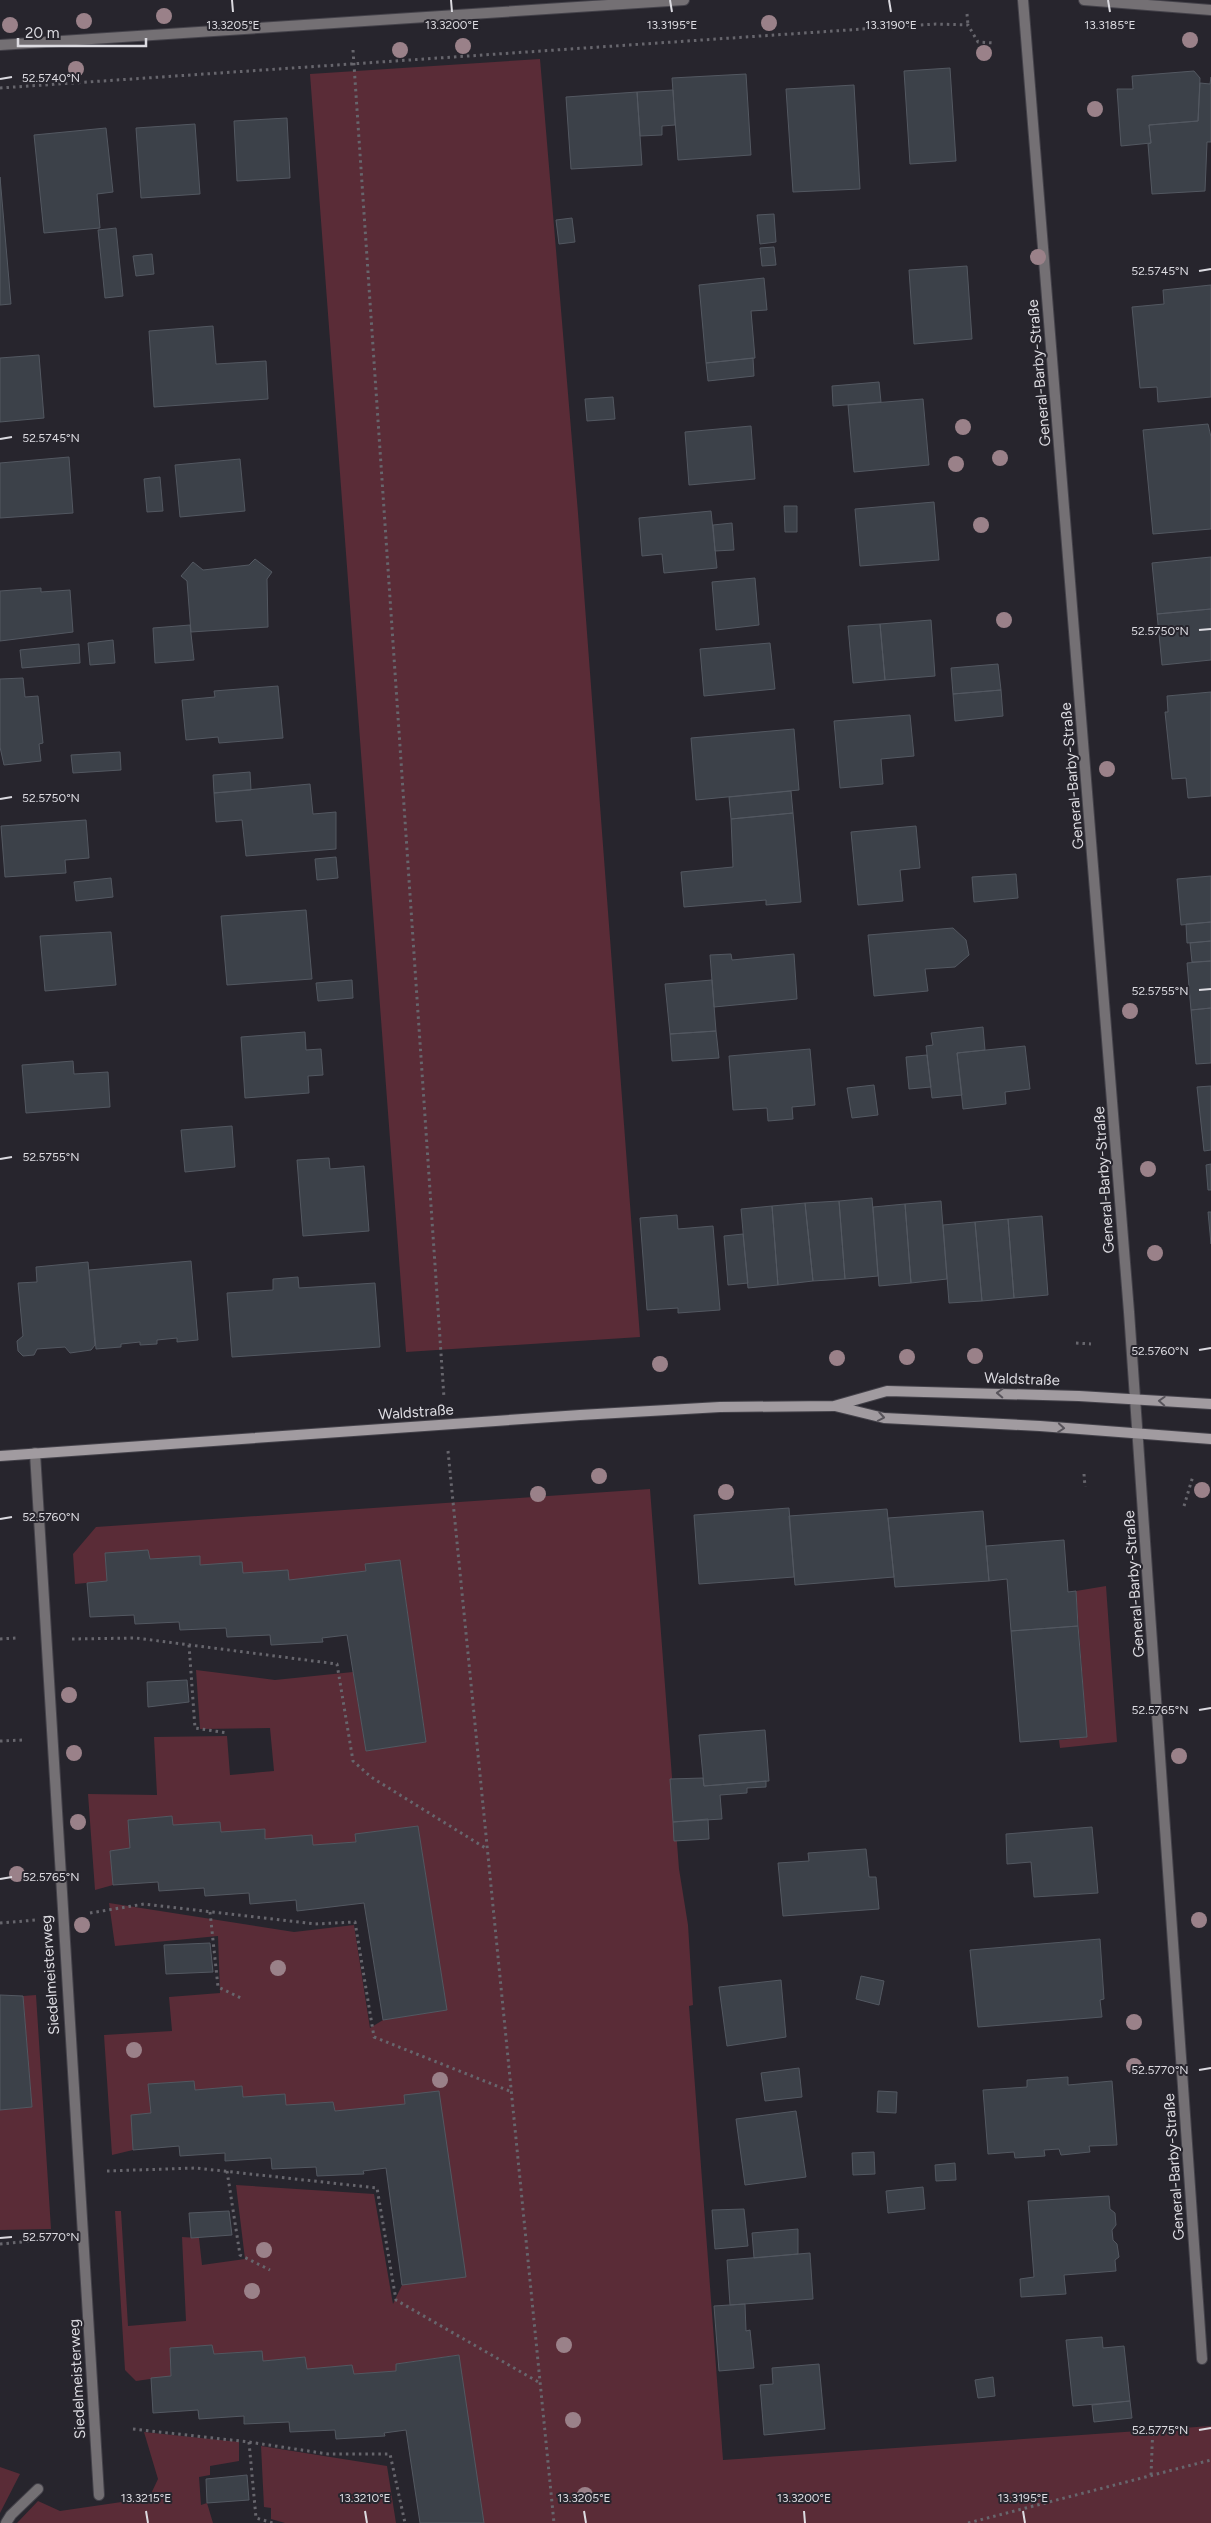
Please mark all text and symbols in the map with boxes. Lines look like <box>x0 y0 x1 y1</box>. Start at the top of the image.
scale bar <box>18 15 145 47</box>
text: 13.3205°E <box>206 18 260 32</box>
text: 13.3200°E <box>425 18 479 32</box>
text: 13.3195°E <box>647 18 697 32</box>
text: 13.3190°E <box>865 18 917 32</box>
text: 13.3185°E <box>1084 18 1136 32</box>
text: 20 m <box>25 24 59 42</box>
text: 52.5740°N <box>22 71 80 85</box>
text: 52.5745°N <box>1131 264 1189 278</box>
street label: General-Barby-Straße <box>1024 299 1054 447</box>
text: 52.5745°N <box>22 431 80 445</box>
text: 52.5750°N <box>1131 624 1189 638</box>
street label: General-Barby-Straße <box>1057 702 1087 850</box>
text: 52.5750°N <box>22 791 80 805</box>
text: 52.5755°N <box>1132 984 1188 998</box>
street label: General-Barby-Straße <box>1090 1106 1118 1254</box>
text: 52.5755°N <box>23 1150 79 1164</box>
text: 52.5760°N <box>1131 1344 1189 1358</box>
street label: Waldstraße <box>984 1369 1060 1389</box>
one-way arrow <box>996 1388 1004 1398</box>
one-way arrow <box>1158 1395 1166 1406</box>
street label: Waldstraße <box>378 1400 454 1424</box>
one-way arrow <box>877 1411 886 1421</box>
one-way arrow <box>1057 1422 1065 1433</box>
text: 52.5760°N <box>22 1510 80 1524</box>
street label: General-Barby-Straße <box>1120 1510 1148 1658</box>
text: 52.5765°N <box>1132 1703 1188 1717</box>
text: 52.5765°N <box>23 1870 79 1884</box>
street label: Siedelmeisterweg <box>37 1914 63 2036</box>
text: 52.5770°N <box>1131 2063 1189 2077</box>
street label: General-Barby-Straße <box>1160 2093 1188 2241</box>
text: 52.5770°N <box>22 2230 80 2244</box>
street label: Siedelmeisterweg <box>65 2319 89 2439</box>
text: 52.5775°N <box>1132 2423 1188 2437</box>
text: 13.3215°E <box>121 2491 171 2505</box>
text: 13.3210°E <box>339 2491 391 2505</box>
text: 13.3205°E <box>557 2491 611 2505</box>
text: 13.3200°E <box>777 2491 831 2505</box>
text: 13.3195°E <box>998 2491 1048 2505</box>

